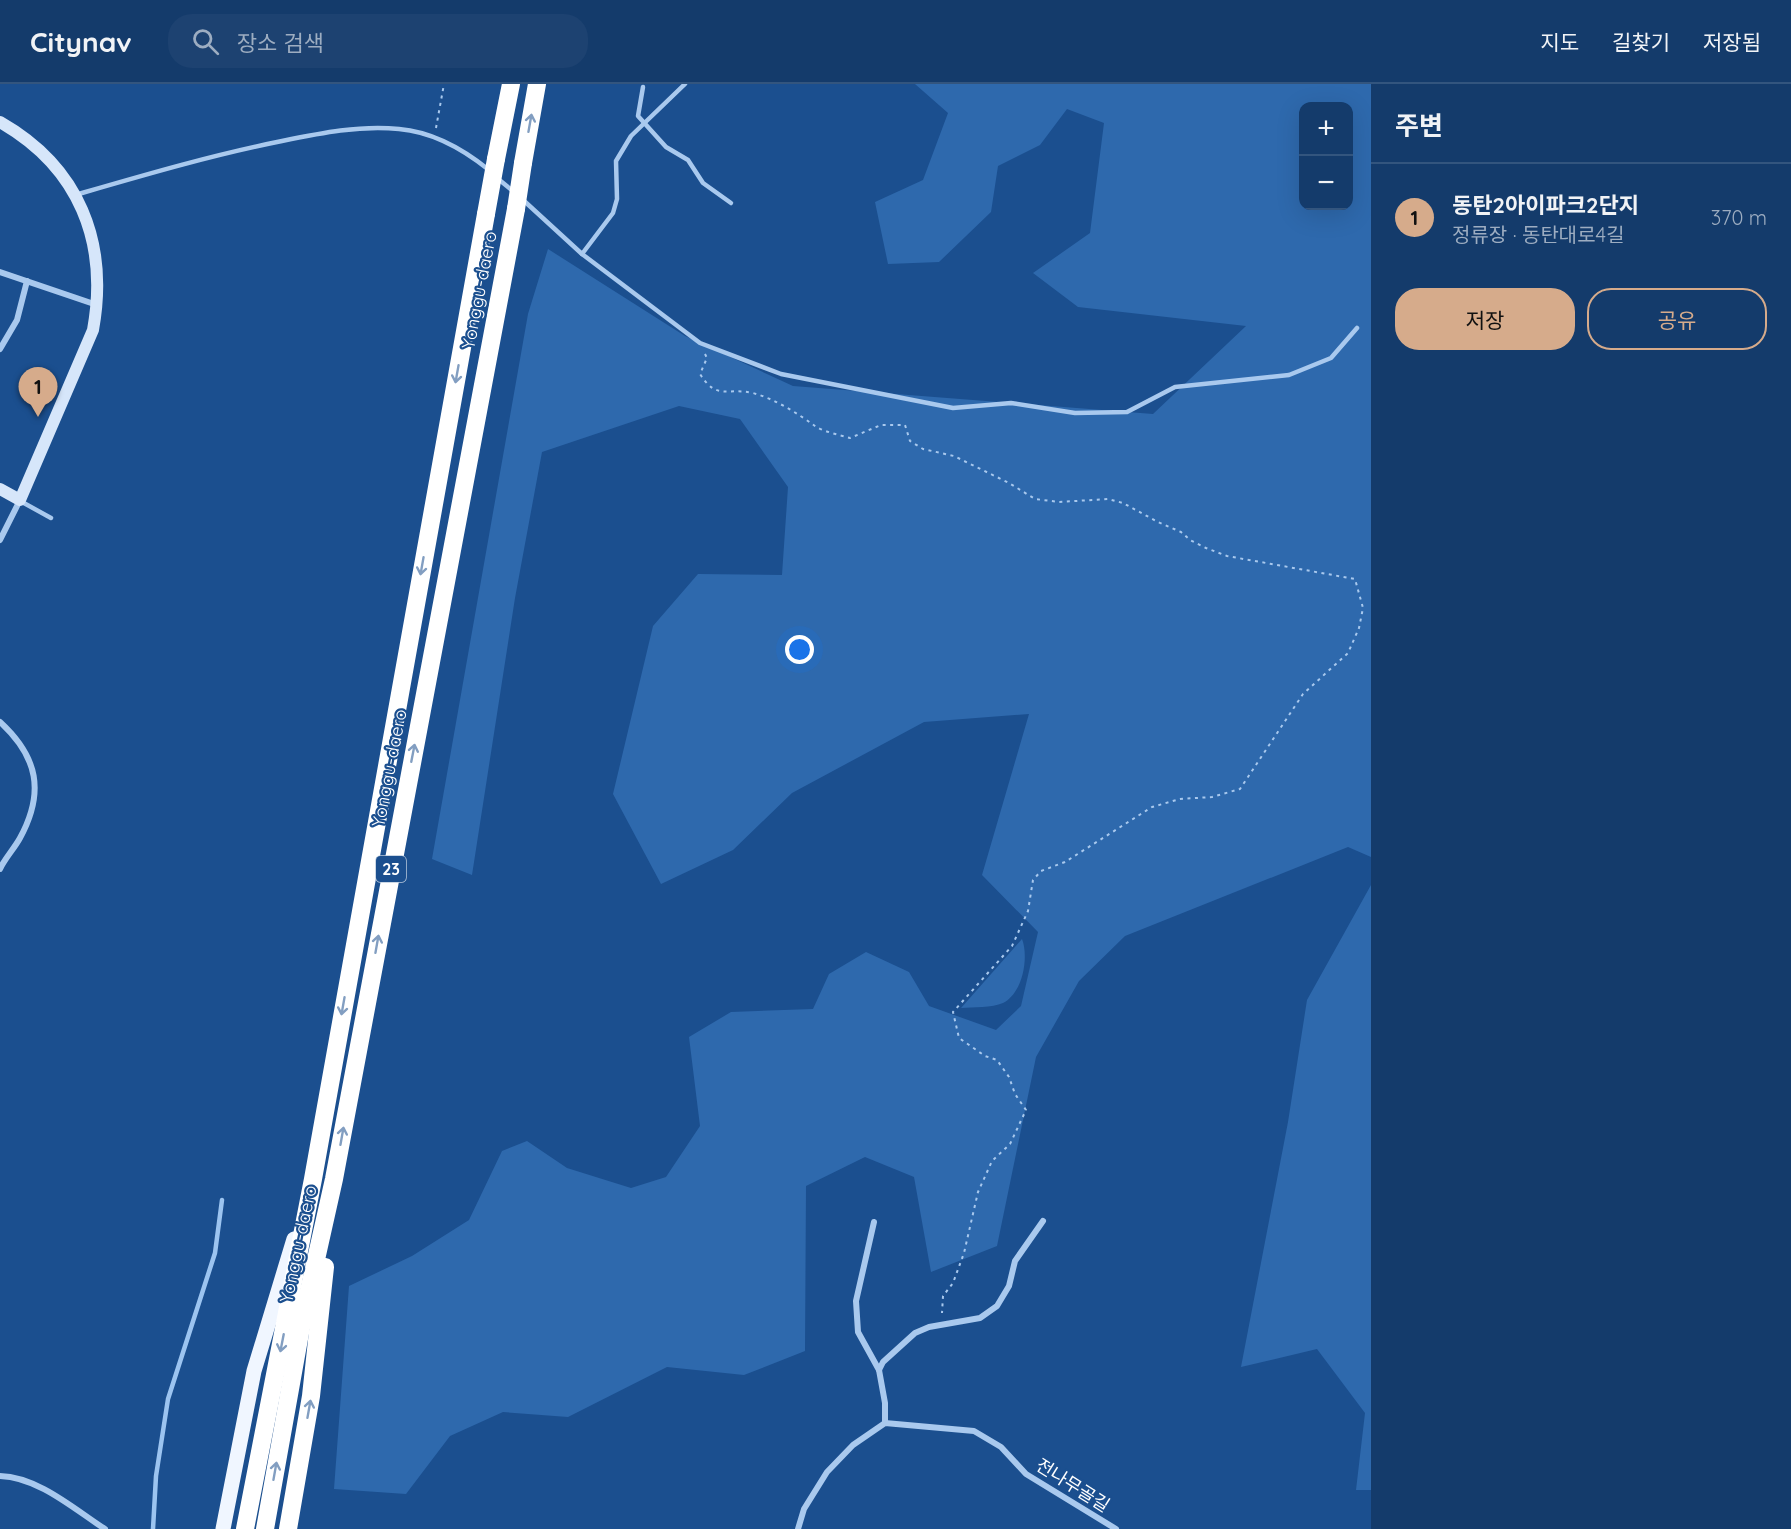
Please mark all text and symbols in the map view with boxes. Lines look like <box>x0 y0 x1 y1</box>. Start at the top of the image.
search box <box>168 14 588 68</box>
text: Citynav <box>30 24 132 59</box>
icon: search <box>189 25 222 58</box>
text: 장소 검색 <box>237 29 324 57</box>
text: 지도 <box>1540 29 1579 55</box>
text: 길찾기 <box>1612 29 1670 55</box>
text: 저장됨 <box>1703 29 1761 55</box>
map controls <box>1299 102 1353 210</box>
button: + <box>1299 102 1353 156</box>
text: 주변 <box>1395 109 1443 142</box>
one-way arrow <box>525 114 536 134</box>
button: − <box>1299 156 1353 210</box>
text: 동탄2아이파크2단지 <box>1452 191 1639 219</box>
text: 1 <box>1411 205 1418 230</box>
text: 370 m <box>1711 205 1767 230</box>
text: 정류장 · 동탄대로4길 <box>1452 222 1625 247</box>
street label: Yonggu-daero <box>456 229 502 351</box>
button: 저장 <box>1395 288 1575 350</box>
button: 공유 <box>1587 288 1767 350</box>
one-way arrow <box>451 364 462 384</box>
pin: 1 <box>18 368 57 417</box>
one-way arrow <box>416 556 427 576</box>
your location <box>785 635 814 664</box>
street label: Yonggu-daero <box>366 707 412 829</box>
one-way arrow <box>408 743 419 763</box>
road number: 23 <box>376 856 406 882</box>
one-way arrow <box>372 935 383 954</box>
one-way arrow <box>338 996 349 1016</box>
one-way arrow <box>337 1127 348 1146</box>
street label: Yonggu-daero <box>274 1183 322 1305</box>
one-way arrow <box>276 1332 287 1352</box>
one-way arrow <box>304 1400 315 1420</box>
street label: 전나무골길 <box>1032 1453 1114 1517</box>
one-way arrow <box>270 1462 281 1482</box>

